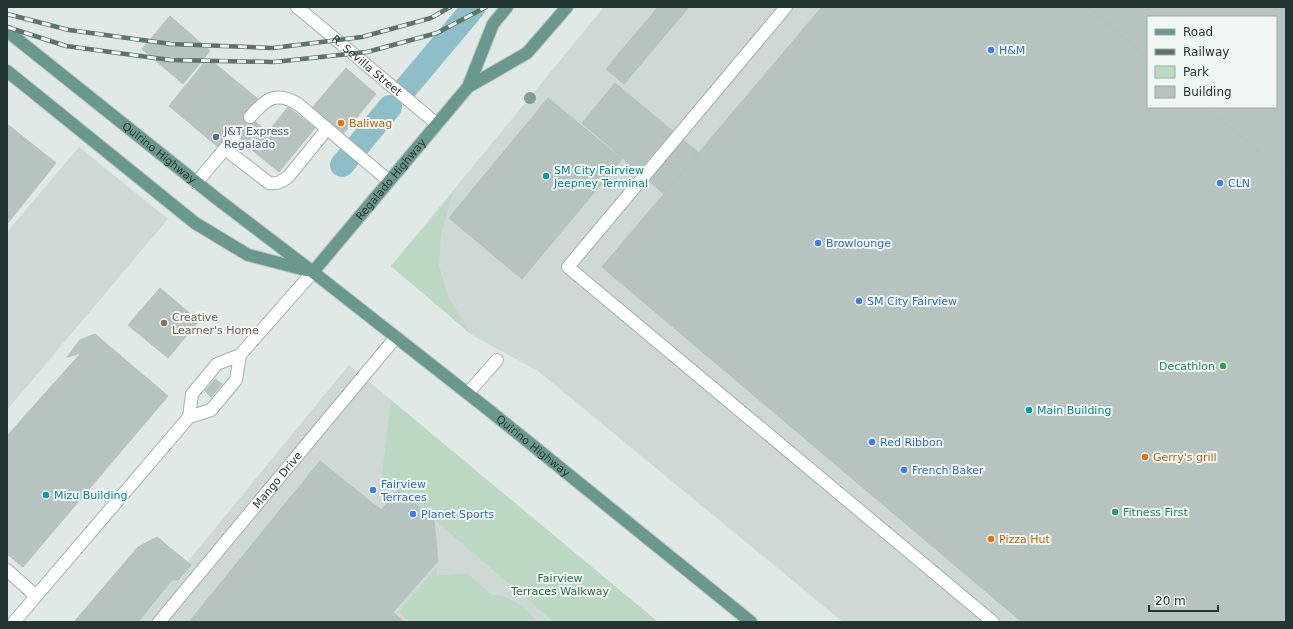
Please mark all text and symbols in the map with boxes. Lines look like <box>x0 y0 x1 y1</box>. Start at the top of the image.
legend <box>1147 16 1277 108</box>
text: Road <box>1183 25 1213 39</box>
street label: R. Sevilla Street <box>329 32 405 99</box>
place label: H&M <box>999 44 1025 57</box>
marker: H&M <box>986 45 996 55</box>
text: Railway <box>1183 45 1229 59</box>
text: Park <box>1183 65 1209 79</box>
text: Building <box>1183 85 1232 99</box>
place label: Baliwag <box>349 117 392 130</box>
marker: Baliwag <box>336 118 346 128</box>
street label: Quirino Highway <box>120 119 199 187</box>
place label: J&T Express Regalado <box>223 125 289 151</box>
marker: J&T Express Regalado <box>211 132 221 142</box>
street label: Regalado Highway <box>353 136 429 223</box>
place label: SM City Fairview Jeepney Terminal <box>553 164 648 190</box>
marker: SM City Fairview Jeepney Terminal <box>541 171 551 181</box>
place label: CLN <box>1228 177 1250 190</box>
marker: CLN <box>1215 178 1225 188</box>
place label: Browlounge <box>826 237 891 250</box>
marker: Browlounge <box>813 238 823 248</box>
place label: SM City Fairview <box>867 295 957 308</box>
marker: SM City Fairview <box>854 296 864 306</box>
place label: Creative Learner's Home <box>172 311 259 337</box>
marker: Creative Learner's Home <box>159 318 169 328</box>
place label: Decathlon <box>1159 360 1215 373</box>
marker: Decathlon <box>1218 361 1228 371</box>
place label: Main Building <box>1037 404 1111 417</box>
marker: Main Building <box>1024 405 1034 415</box>
street label: Quirino Highway <box>494 412 573 480</box>
place label: Red Ribbon <box>880 436 943 449</box>
marker: Red Ribbon <box>867 437 877 447</box>
street label: Mango Drive <box>250 449 305 511</box>
place label: Gerry's grill <box>1153 451 1217 464</box>
marker: Gerry's grill <box>1140 452 1150 462</box>
place label: French Baker <box>912 464 984 477</box>
marker: French Baker <box>899 465 909 475</box>
place label: Fairview Terraces <box>380 478 427 504</box>
marker: Fairview Terraces <box>368 485 378 495</box>
place label: Mizu Building <box>54 489 127 502</box>
marker: Mizu Building <box>41 490 51 500</box>
place label: Fitness First <box>1123 506 1188 519</box>
marker: Fitness First <box>1110 507 1120 517</box>
place label: Planet Sports <box>421 508 495 521</box>
marker: Planet Sports <box>408 509 418 519</box>
place label: Pizza Hut <box>999 533 1050 546</box>
marker: Pizza Hut <box>986 534 996 544</box>
park label: Fairview Terraces Walkway <box>510 572 609 598</box>
scale bar <box>1149 587 1218 613</box>
text: 20 m <box>1155 594 1186 608</box>

